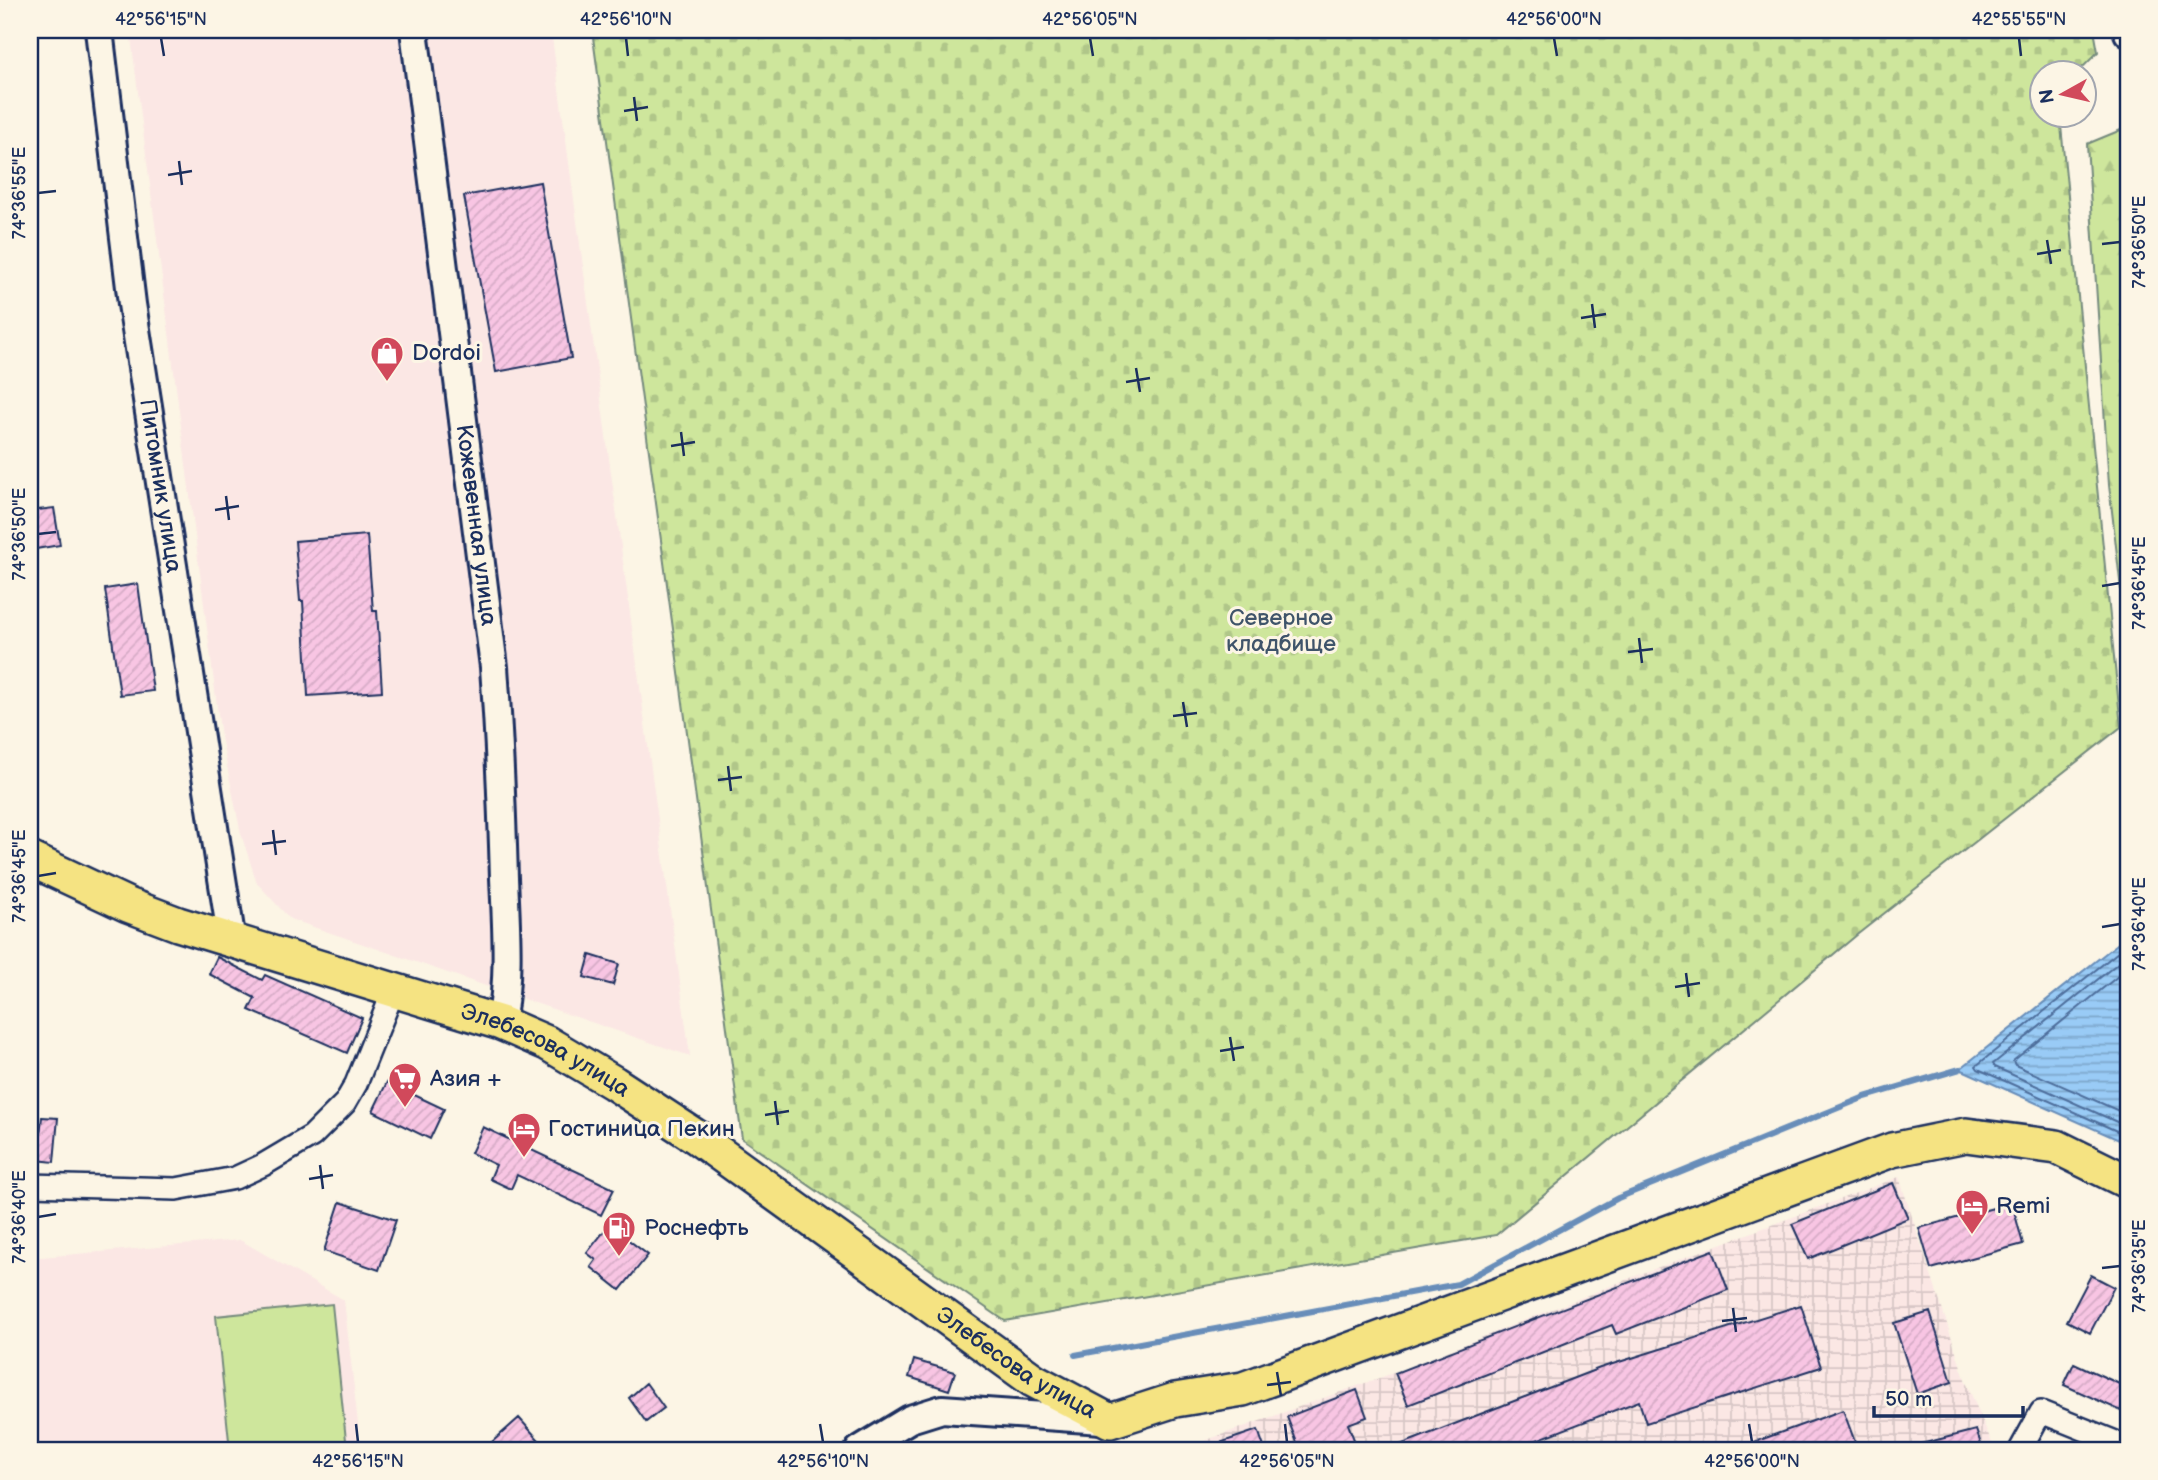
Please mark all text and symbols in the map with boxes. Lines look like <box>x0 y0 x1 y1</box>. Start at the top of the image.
text: 42°56'15"N <box>115 9 207 30</box>
text: 42°56'10"N <box>580 9 672 30</box>
text: 42°56'05"N <box>1042 9 1138 30</box>
text: 42°56'00"N <box>1506 9 1602 30</box>
text: 42°55'55"N <box>1972 9 2066 30</box>
north arrow <box>2028 60 2098 130</box>
text: N <box>2035 87 2060 105</box>
text: 74°36'55"E <box>9 147 30 239</box>
text: 74°36'50"E <box>2129 195 2150 288</box>
shop icon: Dordoi <box>368 334 406 383</box>
place label: Dordoi <box>412 339 481 367</box>
street label: Питомник улица <box>133 397 188 575</box>
street label: Кожевенная улица <box>450 423 503 628</box>
text: 74°36'50"E <box>9 487 30 580</box>
text: 74°36'45"E <box>2129 536 2150 630</box>
park label: Северное кладбище <box>1226 604 1336 658</box>
text: 74°36'45"E <box>9 829 30 923</box>
text: 74°36'40"E <box>2129 877 2150 971</box>
street label: Элебесова улица <box>457 997 635 1104</box>
supermarket icon: Азия + <box>386 1060 424 1109</box>
place label: Азия + <box>429 1065 502 1093</box>
hotel icon: Гостиница Пекин <box>505 1110 543 1159</box>
place label: Гостиница Пекин <box>548 1115 735 1143</box>
text: 74°36'40"E <box>9 1170 30 1264</box>
hotel icon: Remi <box>1953 1187 1991 1236</box>
place label: Remi <box>1996 1192 2050 1220</box>
fuel station icon: Роснефть <box>600 1209 638 1258</box>
place label: Роснефть <box>644 1214 749 1242</box>
text: 74°36'35"E <box>2129 1219 2150 1313</box>
street label: Элебесова улица <box>931 1301 1101 1425</box>
scale bar <box>1874 1375 2023 1419</box>
text: 50 m <box>1885 1387 1932 1412</box>
text: 42°56'15"N <box>312 1451 404 1472</box>
text: 42°56'10"N <box>777 1451 869 1472</box>
text: 42°56'05"N <box>1239 1451 1335 1472</box>
text: 42°56'00"N <box>1704 1451 1800 1472</box>

